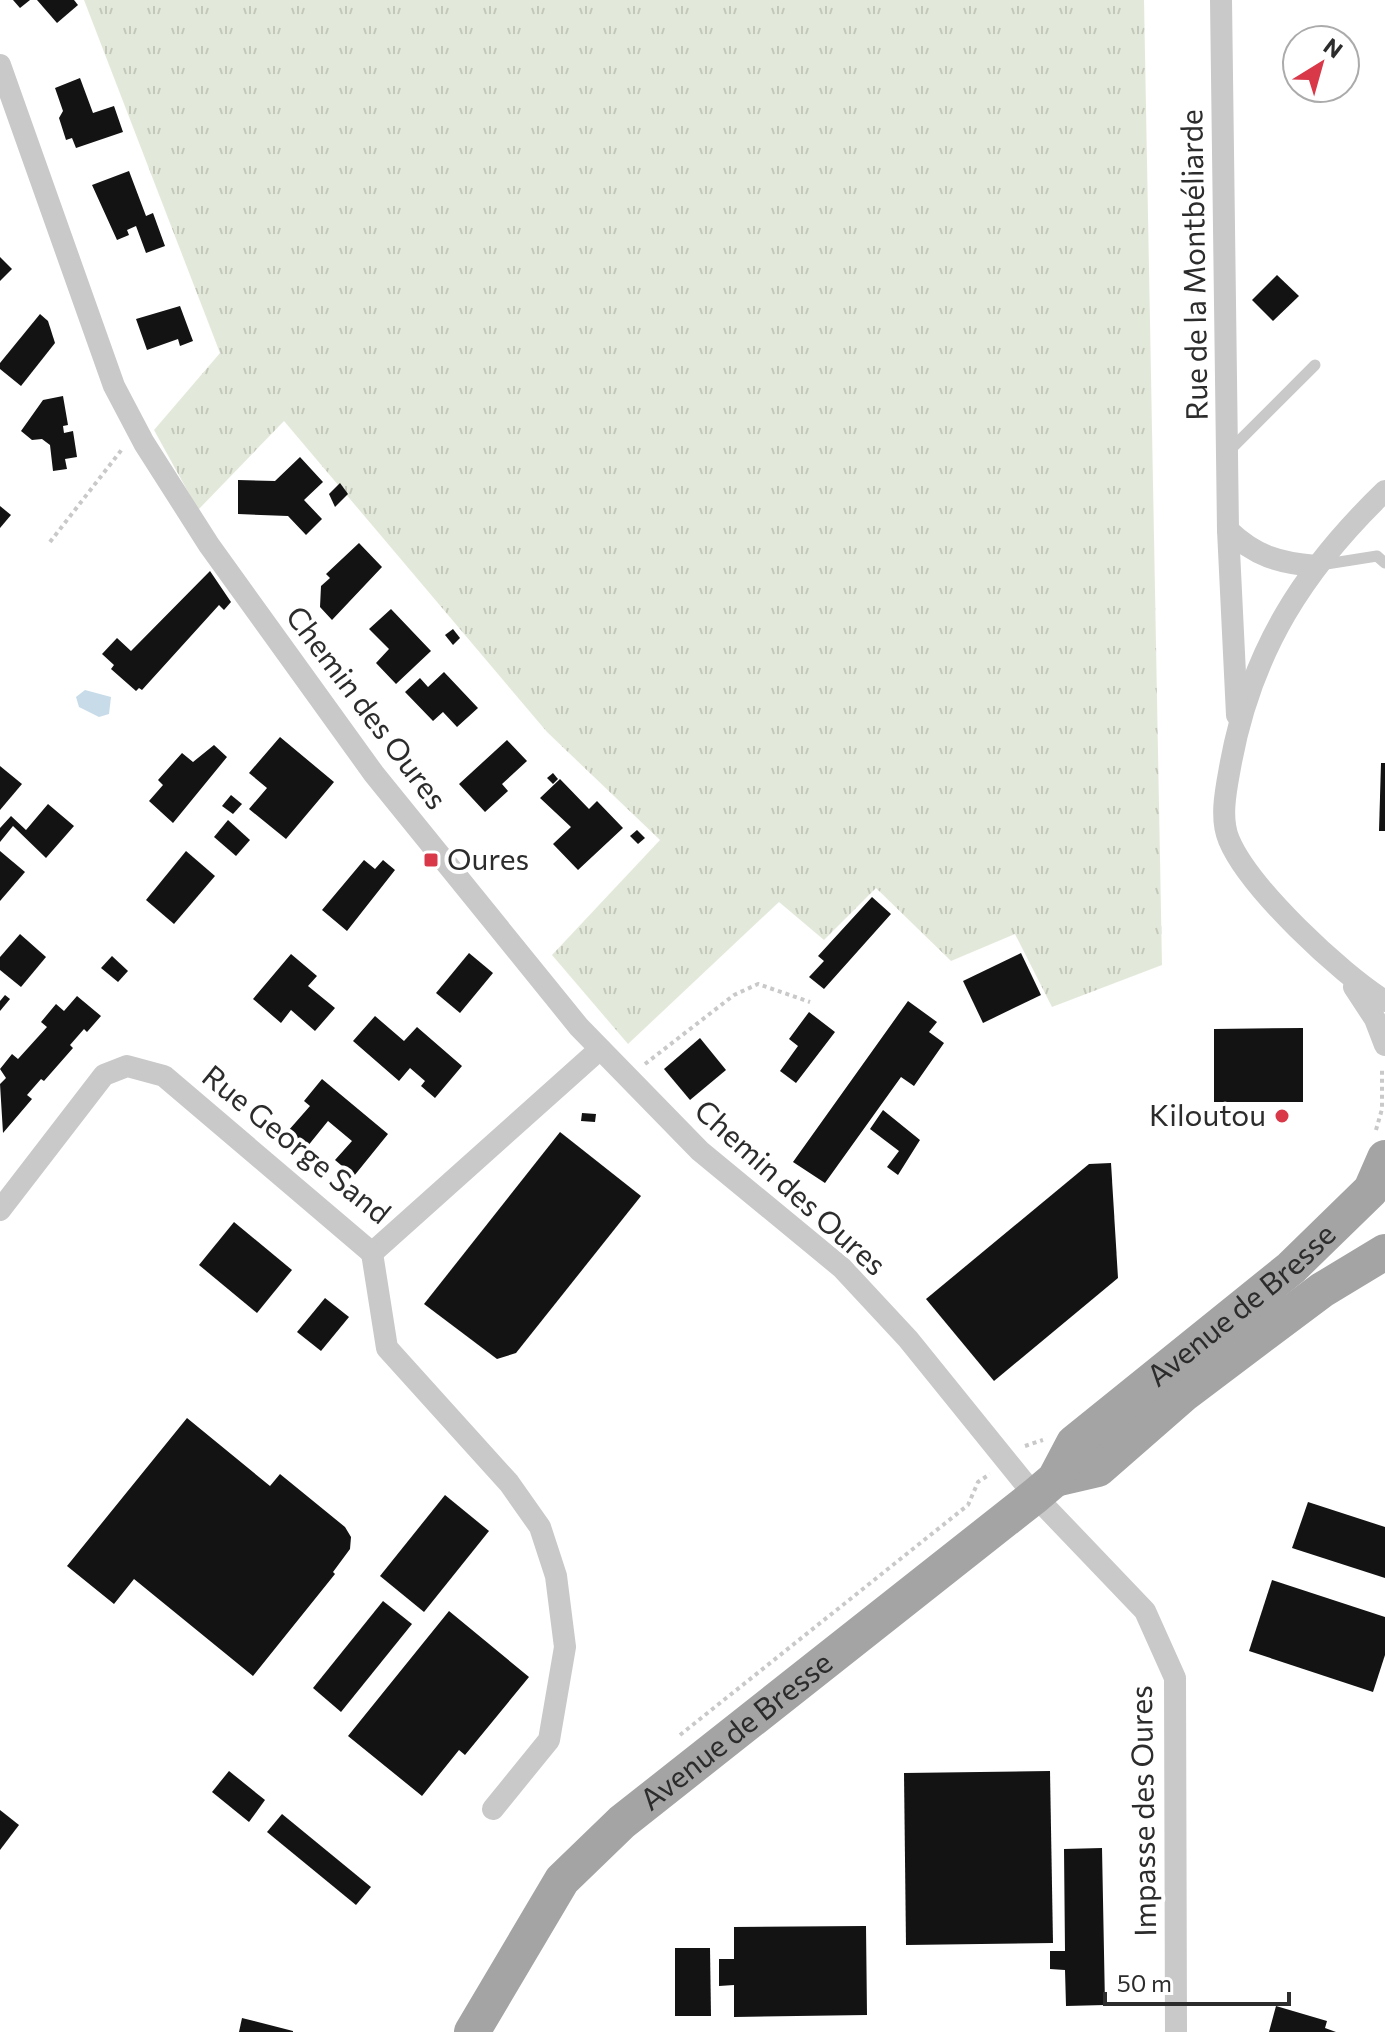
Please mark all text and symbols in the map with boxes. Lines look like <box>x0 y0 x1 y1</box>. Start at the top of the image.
north arrow <box>1281 24 1361 104</box>
text: N <box>1319 32 1348 63</box>
street label: Rue de la Montbéliarde <box>1171 109 1214 421</box>
street label: Chemin des Oures <box>279 597 457 816</box>
place label: Oures <box>447 839 529 876</box>
marker: Oures <box>422 851 440 869</box>
street label: Rue George Sand <box>196 1056 399 1230</box>
street label: Chemin des Oures <box>688 1090 895 1282</box>
place label: Kiloutou <box>1149 1095 1266 1132</box>
marker: Kiloutou <box>1273 1107 1291 1125</box>
street label: Avenue de Bresse <box>1138 1214 1342 1393</box>
street label: Avenue de Bresse <box>631 1642 838 1817</box>
street label: Impasse des Oures <box>1121 1685 1162 1937</box>
scale bar <box>1105 1956 1289 2006</box>
text: 50 m <box>1117 1968 1172 1997</box>

